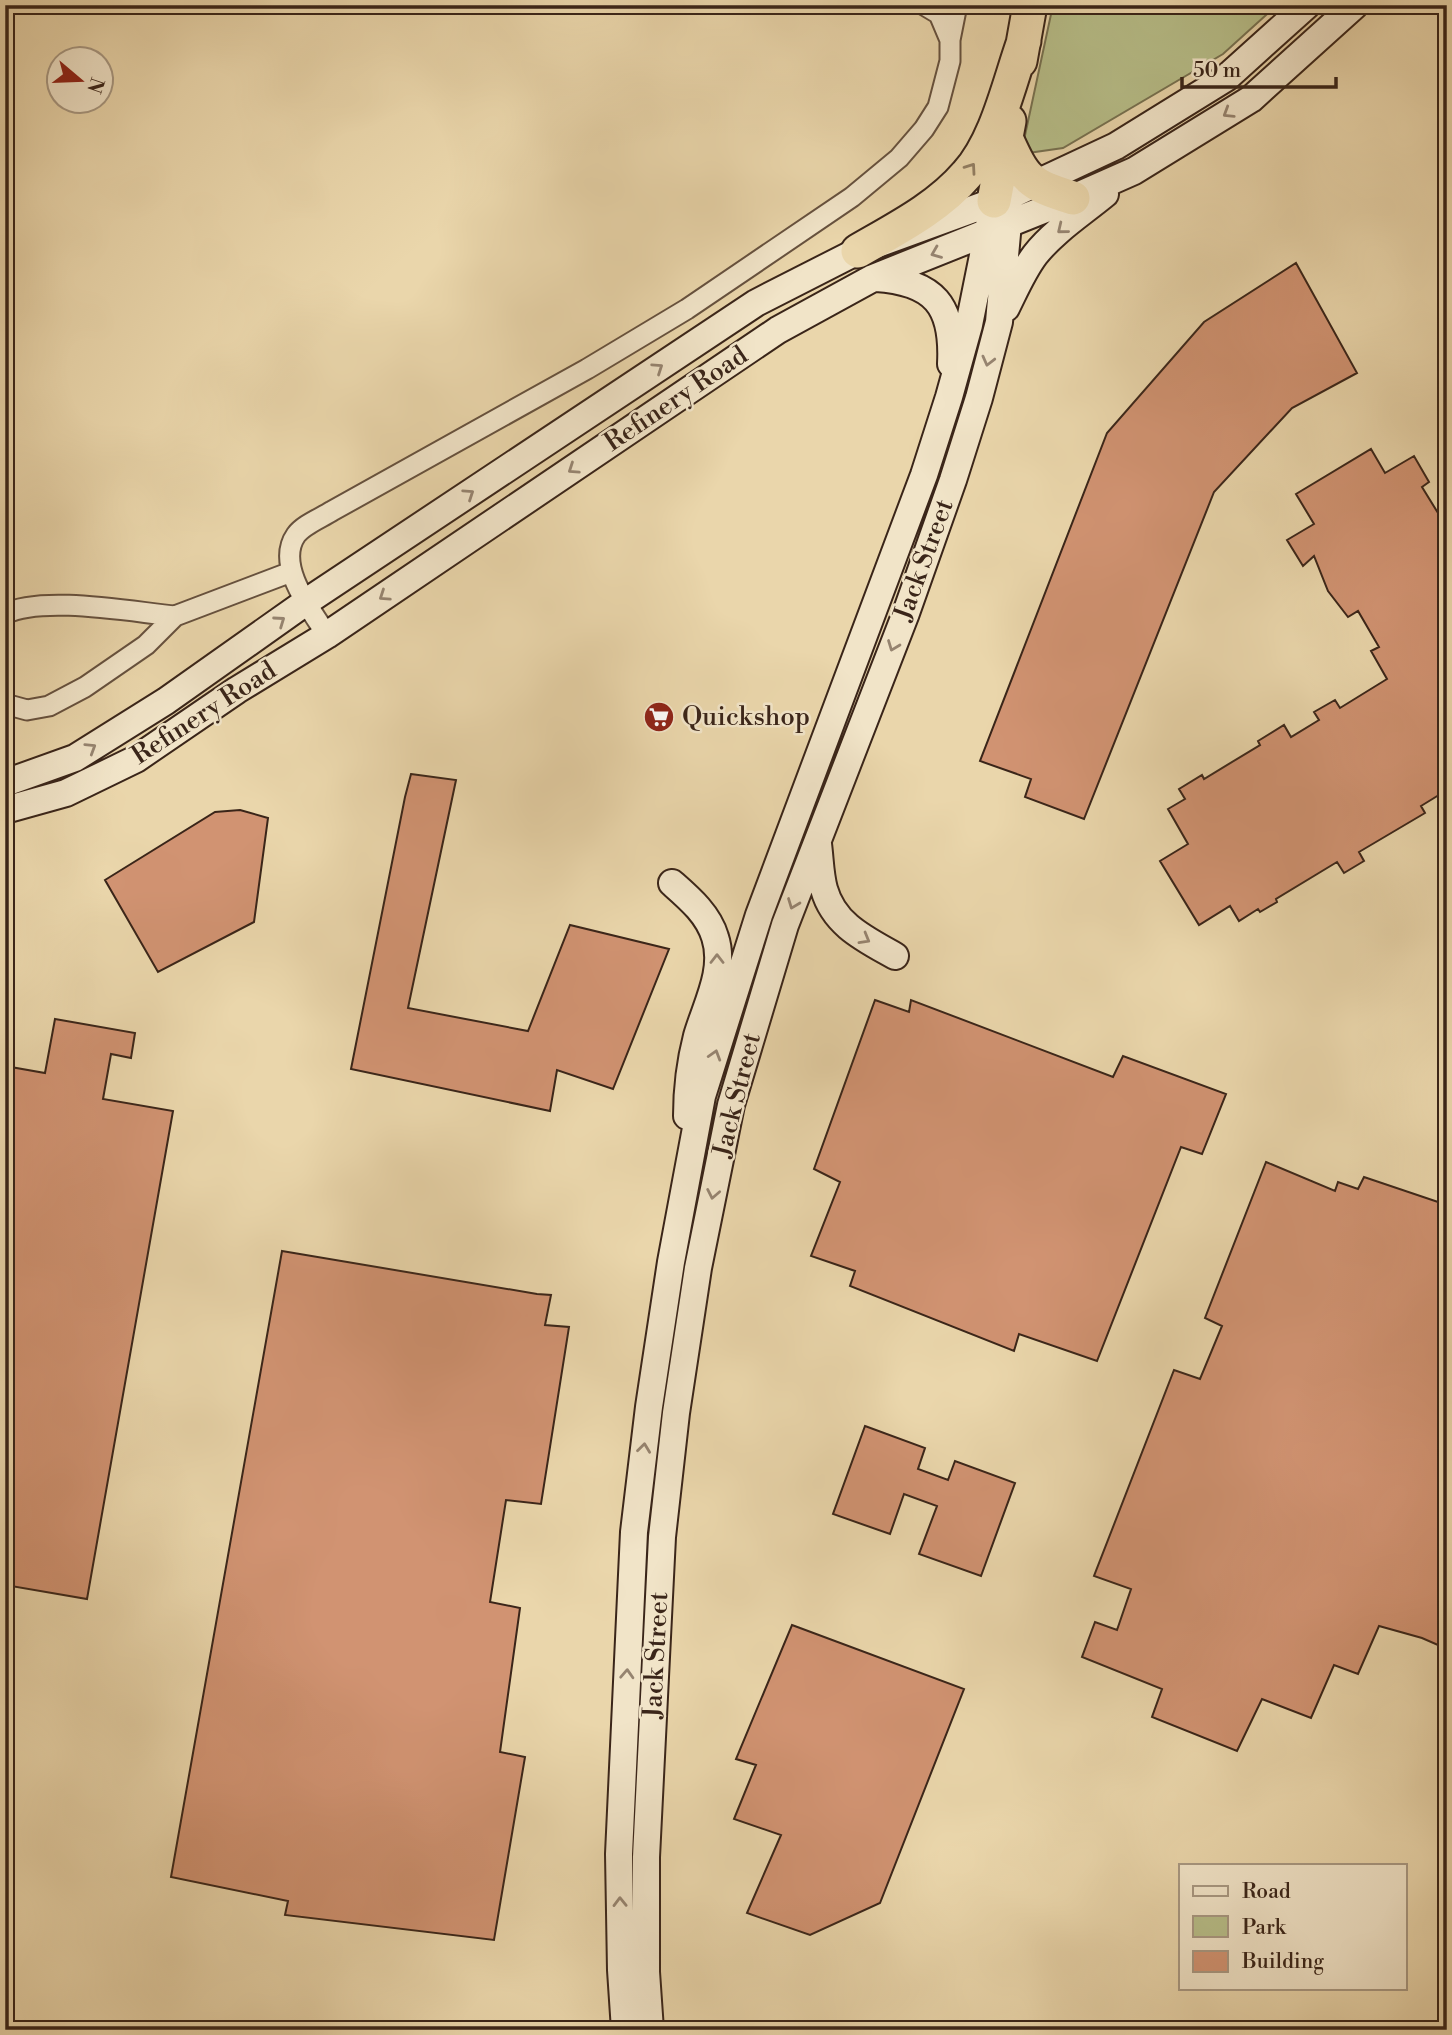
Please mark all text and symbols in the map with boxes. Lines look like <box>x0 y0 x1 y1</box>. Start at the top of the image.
north arrow <box>46 46 116 116</box>
scale bar <box>1182 46 1336 90</box>
text: 50 m <box>1193 58 1241 84</box>
text: N <box>81 74 109 96</box>
one-way arrow <box>1223 104 1236 117</box>
one-way arrow <box>963 163 975 176</box>
one-way arrow <box>1057 221 1070 233</box>
one-way arrow <box>930 245 942 259</box>
street label: Refinery Road <box>598 339 754 459</box>
one-way arrow <box>982 355 997 367</box>
one-way arrow <box>650 364 663 376</box>
one-way arrow <box>568 461 581 473</box>
one-way arrow <box>461 490 474 503</box>
street label: Jack Street <box>887 495 961 626</box>
one-way arrow <box>379 588 392 601</box>
one-way arrow <box>272 617 285 629</box>
one-way arrow <box>887 639 901 651</box>
street label: Refinery Road <box>126 654 282 772</box>
supermarket icon: Quickshop <box>642 700 676 734</box>
place label: Quickshop <box>682 701 810 733</box>
one-way arrow <box>83 743 96 756</box>
one-way arrow <box>787 897 801 910</box>
one-way arrow <box>858 931 871 944</box>
one-way arrow <box>709 953 725 964</box>
street label: Jack Street <box>706 1030 768 1161</box>
one-way arrow <box>706 1050 721 1062</box>
one-way arrow <box>707 1188 722 1200</box>
one-way arrow <box>637 1442 652 1453</box>
street label: Jack Street <box>637 1591 675 1720</box>
one-way arrow <box>620 1669 635 1680</box>
legend <box>1179 1864 1406 1990</box>
text: Road <box>1242 1879 1291 1905</box>
one-way arrow <box>612 1896 627 1907</box>
text: Park <box>1242 1915 1287 1941</box>
text: Building <box>1241 1949 1324 1975</box>

